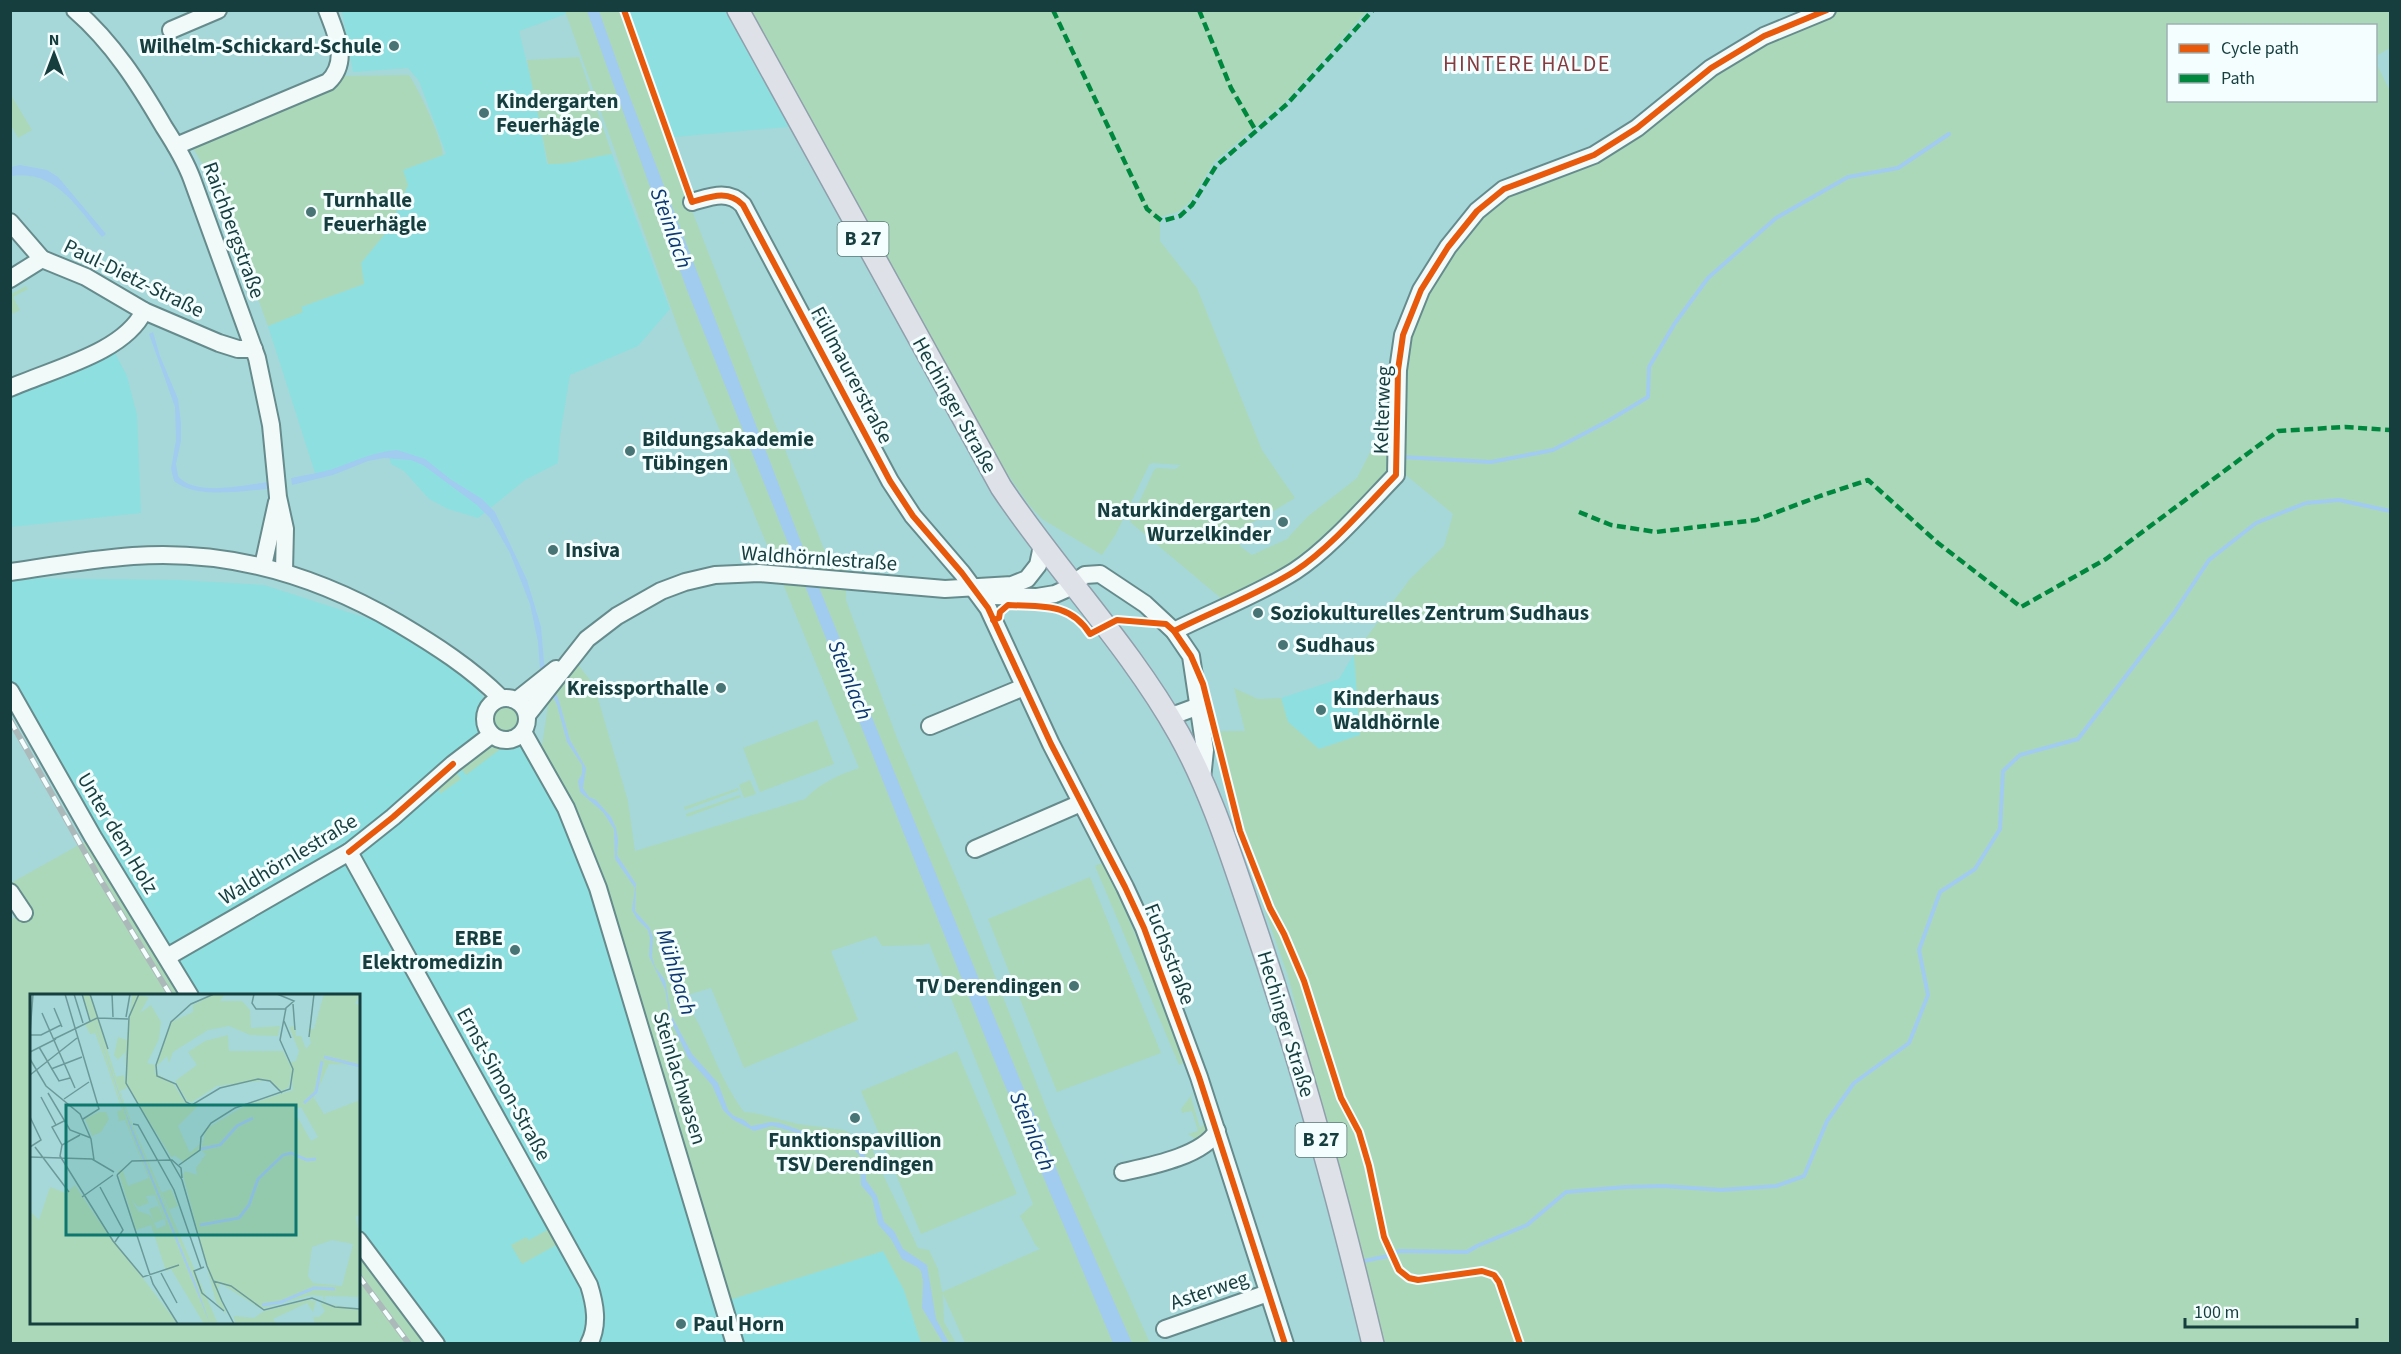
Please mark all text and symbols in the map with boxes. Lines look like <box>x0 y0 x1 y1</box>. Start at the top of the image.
north arrow <box>24 24 84 84</box>
legend <box>2167 24 2377 102</box>
text: N <box>49 29 59 51</box>
place label: Wilhelm-Schickard-Schule <box>139 31 382 61</box>
text: Cycle path <box>2221 36 2299 61</box>
marker: Wilhelm-Schickard-Schule <box>387 39 401 53</box>
district label: HINTERE HALDE <box>1443 48 1611 80</box>
text: Path <box>2221 66 2255 91</box>
place label: Kindergarten Feuerhägle <box>496 86 619 140</box>
marker: Kindergarten Feuerhägle <box>477 106 491 120</box>
street label: Raichbergstraße <box>195 157 273 303</box>
water label: Steinlach <box>642 183 700 273</box>
place label: Turnhalle Feuerhägle <box>323 185 427 239</box>
marker: Turnhalle Feuerhägle <box>304 205 318 219</box>
road number: B 27 <box>838 222 888 256</box>
street label: Paul-Dietz-Straße <box>59 231 209 325</box>
street label: Füllmaurerstraße <box>803 301 901 449</box>
street label: Hechinger Straße <box>905 331 1005 479</box>
street label: Kelterweg <box>1365 365 1399 455</box>
place label: Bildungsakademie Tübingen <box>642 424 814 478</box>
marker: Bildungsakademie Tübingen <box>623 444 637 458</box>
place label: Naturkindergarten Wurzelkinder <box>1097 495 1272 549</box>
marker: Naturkindergarten Wurzelkinder <box>1276 515 1290 529</box>
place label: Insiva <box>565 535 620 565</box>
street label: Waldhörnlestraße <box>740 538 898 578</box>
marker: Insiva <box>546 543 560 557</box>
place label: Soziokulturelles Zentrum Sudhaus <box>1270 598 1589 628</box>
marker: Soziokulturelles Zentrum Sudhaus <box>1251 606 1265 620</box>
place label: Sudhaus <box>1295 630 1375 660</box>
water label: Steinlach <box>819 635 881 725</box>
marker: Sudhaus <box>1276 638 1290 652</box>
place label: Kreissporthalle <box>567 673 709 703</box>
marker: Kreissporthalle <box>714 681 728 695</box>
place label: Kinderhaus Waldhörnle <box>1333 683 1440 737</box>
marker: Kinderhaus Waldhörnle <box>1314 703 1328 717</box>
street label: Unter dem Holz <box>70 767 166 899</box>
street label: Waldhörnlestraße <box>213 806 363 912</box>
street label: Fuchsstraße <box>1137 899 1203 1009</box>
place label: ERBE Elektromedizin <box>362 923 503 977</box>
water label: Mühlbach <box>648 925 704 1019</box>
marker: ERBE Elektromedizin <box>508 943 522 957</box>
street label: Hechinger Straße <box>1249 947 1323 1101</box>
place label: TV Derendingen <box>916 971 1062 1001</box>
marker: TV Derendingen <box>1067 979 1081 993</box>
inset map <box>30 994 360 1324</box>
street label: Ernst-Simon-Straße <box>449 1002 559 1166</box>
street label: Steinlachwasen <box>646 1008 714 1148</box>
water label: Steinlach <box>1001 1086 1063 1176</box>
marker: Funktionspavillion TSV Derendingen <box>848 1111 862 1125</box>
road number: B 27 <box>1296 1123 1346 1157</box>
place label: Funktionspavillion TSV Derendingen <box>768 1125 942 1179</box>
street label: Asterweg <box>1166 1262 1253 1317</box>
scale bar <box>2185 1291 2358 1329</box>
text: 100 m <box>2194 1300 2239 1325</box>
place label: Paul Horn <box>693 1309 784 1339</box>
marker: Paul Horn <box>674 1317 688 1331</box>

